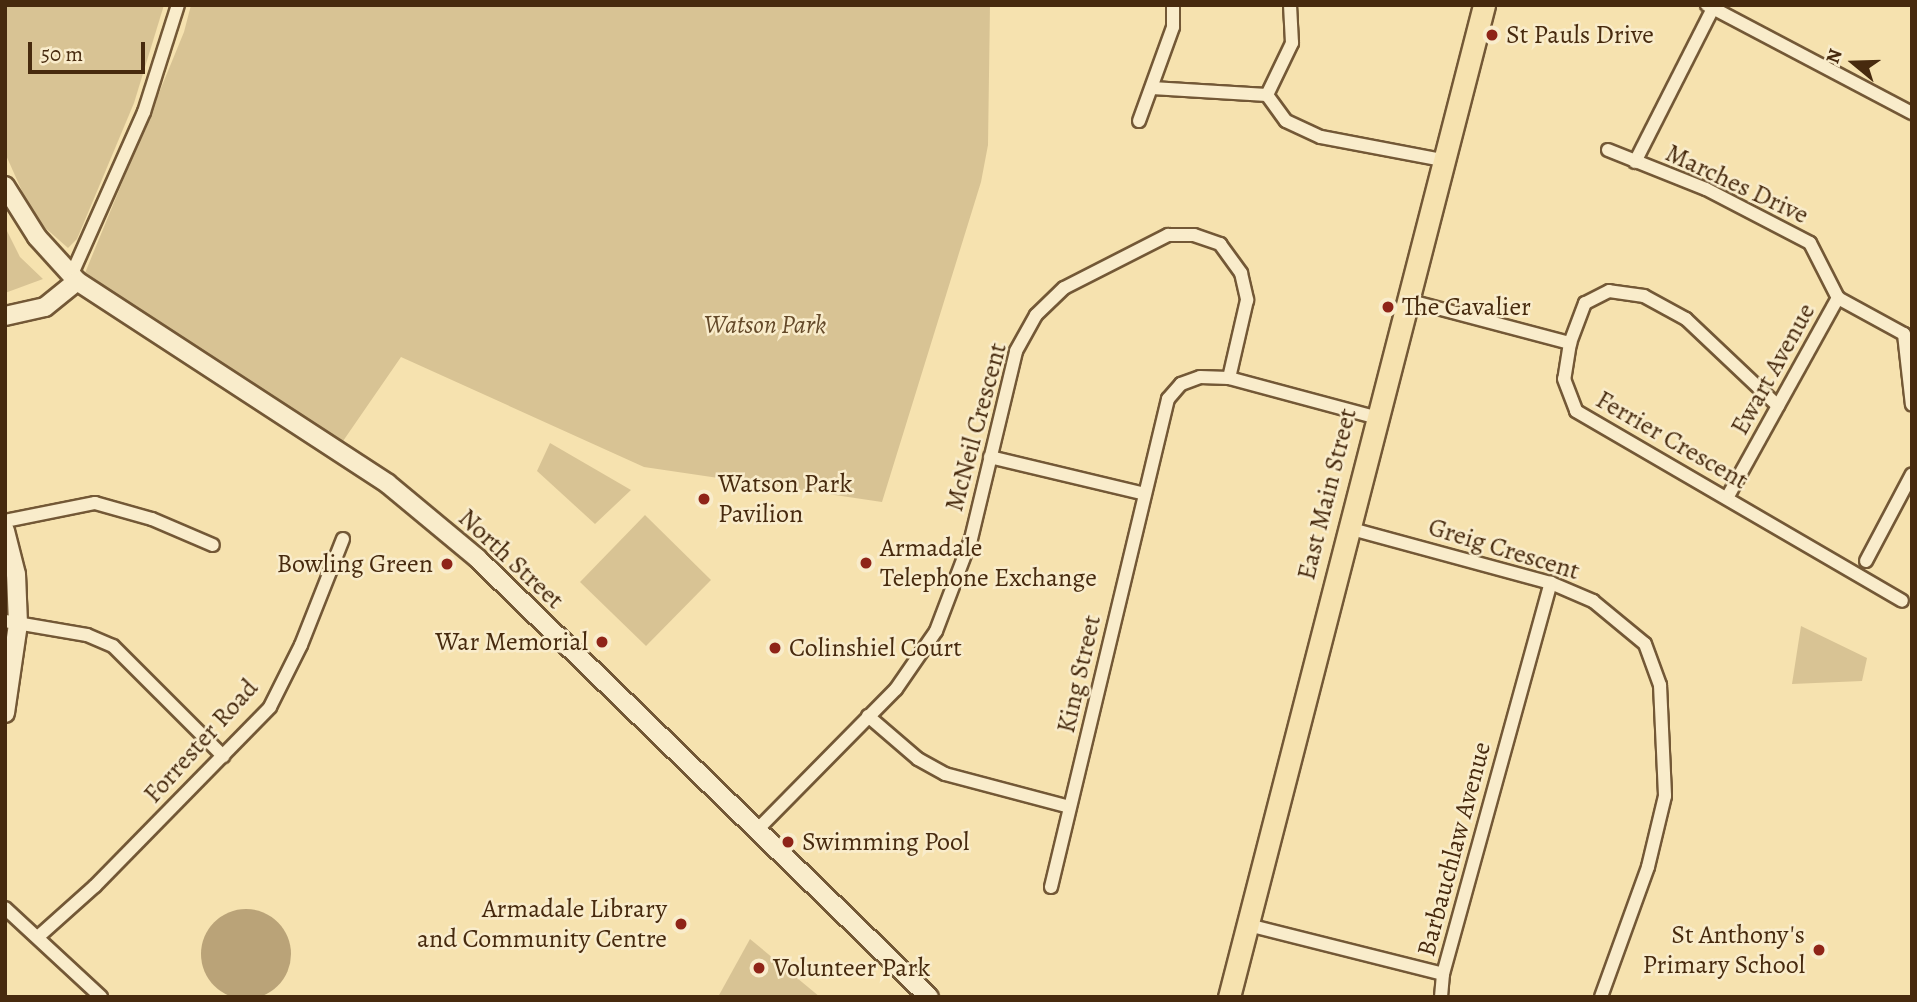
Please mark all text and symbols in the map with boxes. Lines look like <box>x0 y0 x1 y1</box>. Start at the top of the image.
place label: St Pauls Drive <box>1506 19 1654 51</box>
marker: St Pauls Drive <box>1484 27 1500 43</box>
scale bar <box>32 28 149 72</box>
north arrow <box>1819 28 1889 98</box>
text: 50 m <box>41 40 83 68</box>
text: N <box>1820 45 1849 67</box>
street label: Marches Drive <box>1661 137 1813 231</box>
place label: The Cavalier <box>1402 291 1531 323</box>
street label: Ewart Avenue <box>1724 298 1822 440</box>
marker: The Cavalier <box>1380 299 1396 315</box>
park label: Watson Park <box>704 309 826 341</box>
street label: McNeil Crescent <box>939 339 1013 515</box>
street label: Ferrier Crescent <box>1590 384 1754 496</box>
street label: East Main Street <box>1291 405 1363 583</box>
place label: Watson Park Pavilion <box>718 468 852 530</box>
marker: Watson Park Pavilion <box>696 491 712 507</box>
street label: North Street <box>452 502 570 616</box>
street label: Greig Crescent <box>1425 511 1583 587</box>
place label: Armadale Telephone Exchange <box>880 532 1097 594</box>
place label: Bowling Green <box>277 548 433 580</box>
marker: Armadale Telephone Exchange <box>858 555 874 571</box>
marker: Bowling Green <box>439 556 455 572</box>
street label: King Street <box>1050 612 1108 736</box>
place label: War Memorial <box>435 626 588 658</box>
place label: Colinshiel Court <box>789 632 962 664</box>
marker: War Memorial <box>594 634 610 650</box>
marker: Colinshiel Court <box>767 640 783 656</box>
street label: Forrester Road <box>137 672 265 810</box>
street label: Barbauchlaw Avenue <box>1410 738 1498 960</box>
place label: Swimming Pool <box>802 826 969 858</box>
marker: Swimming Pool <box>780 834 796 850</box>
place label: Armadale Library and Community Centre <box>417 893 667 954</box>
marker: Armadale Library and Community Centre <box>673 916 689 932</box>
place label: St Anthony's Primary School <box>1642 919 1805 981</box>
marker: St Anthony's Primary School <box>1811 942 1827 958</box>
place label: Volunteer Park <box>773 952 930 984</box>
marker: Volunteer Park <box>751 960 767 976</box>

